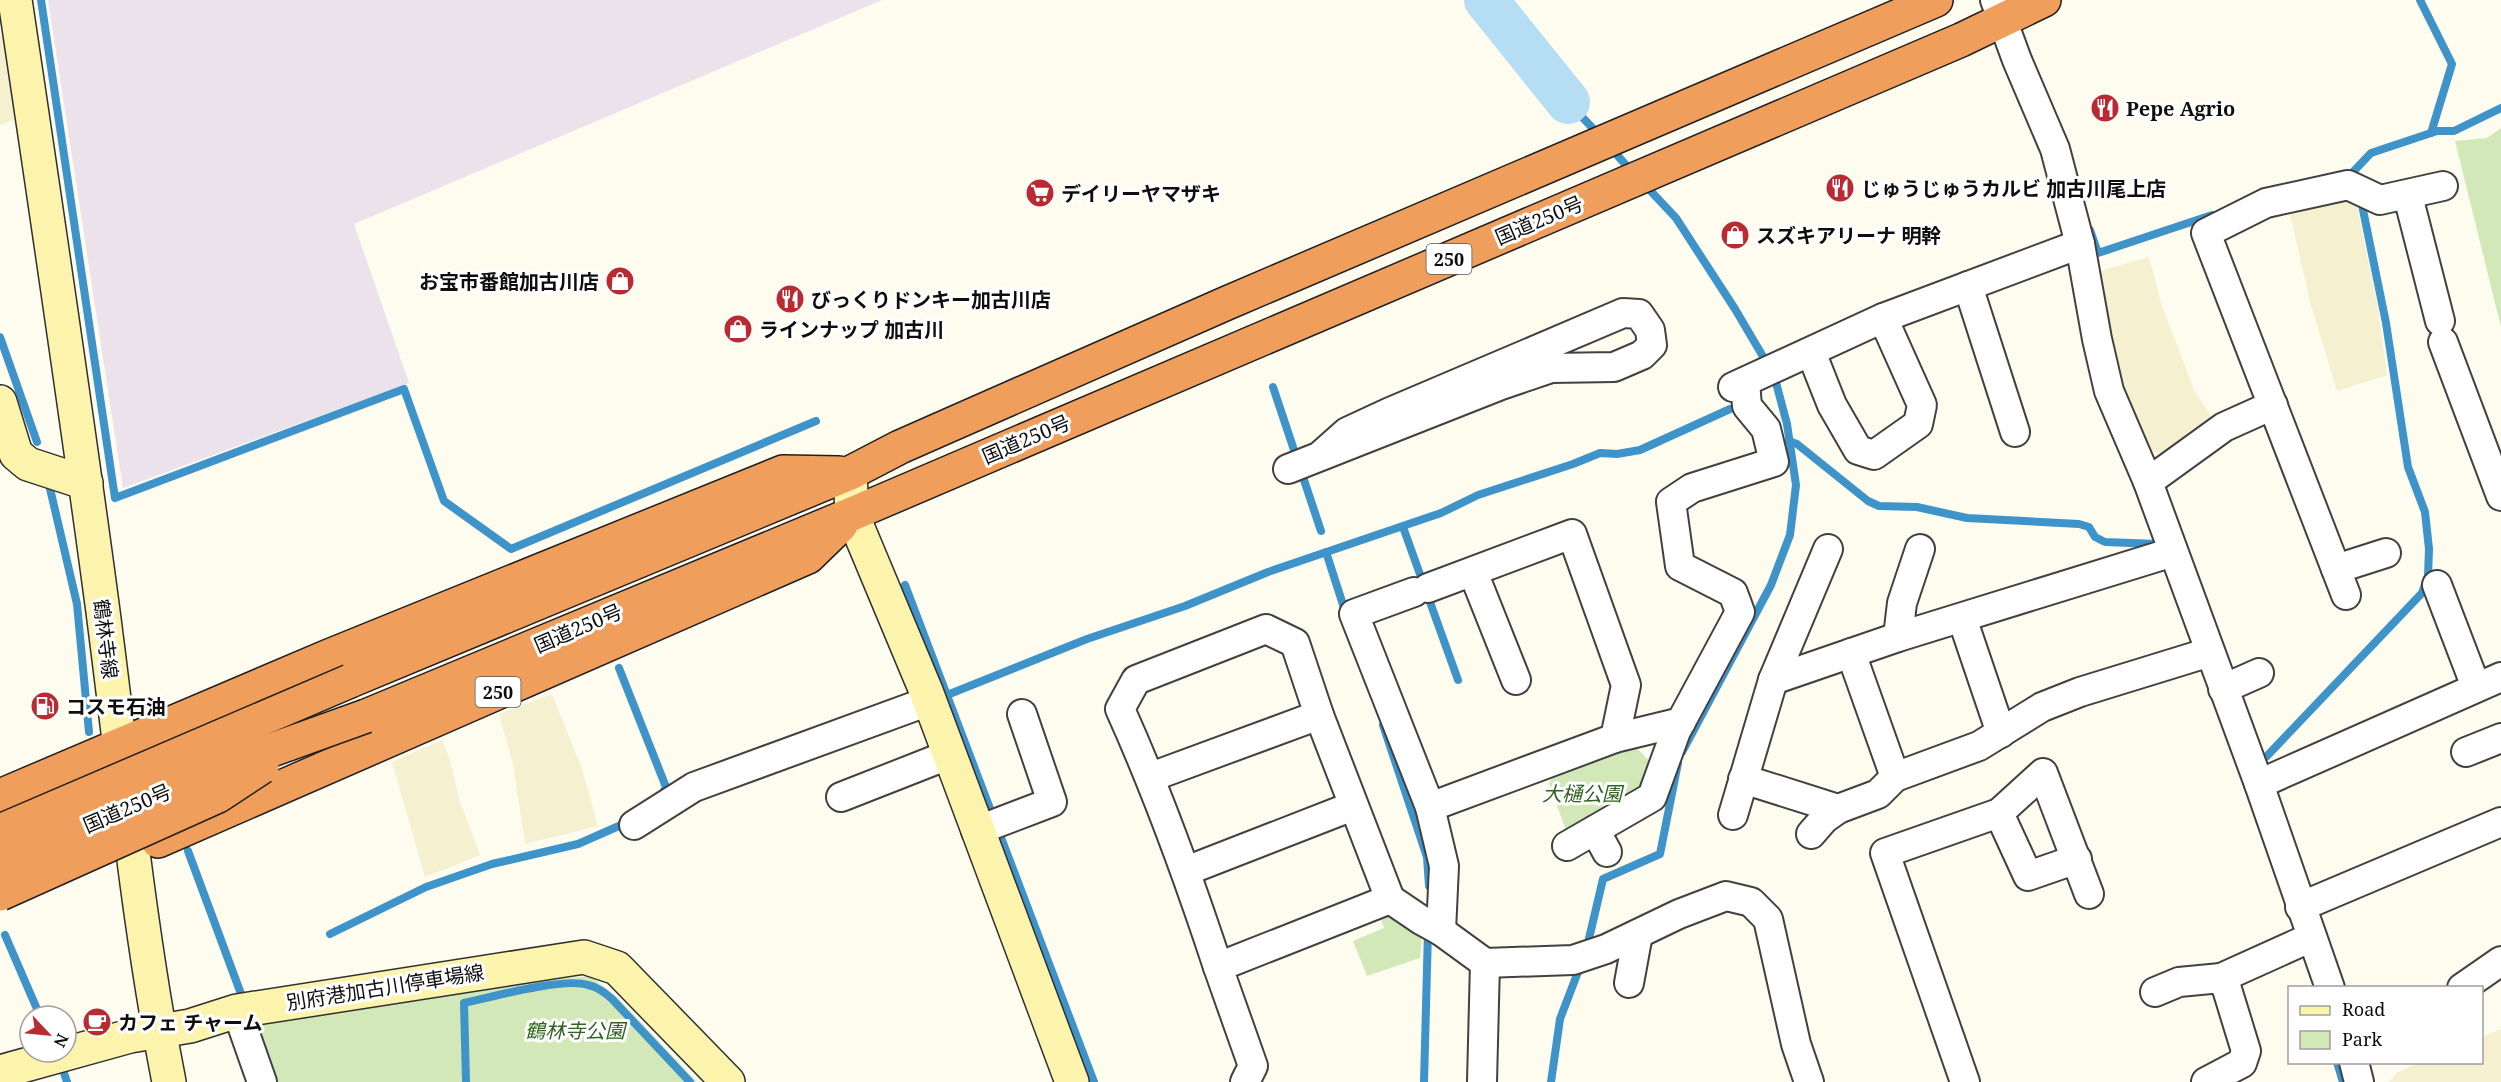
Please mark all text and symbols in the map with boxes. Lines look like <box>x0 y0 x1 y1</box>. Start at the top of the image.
restaurant icon: Pepe Agrio <box>2089 92 2121 124</box>
place label: Pepe Agrio <box>2126 95 2235 122</box>
restaurant icon: じゅうじゅうカルビ 加古川尾上店 <box>1824 172 1856 204</box>
place label: じゅうじゅうカルビ 加古川尾上店 <box>1861 175 2166 202</box>
supermarket icon: デイリーヤマザキ <box>1024 177 1056 209</box>
place label: デイリーヤマザキ <box>1061 180 1221 207</box>
street label: 国道250号 <box>1491 189 1587 251</box>
shop icon: スズキアリーナ 明幹 <box>1719 219 1751 251</box>
place label: スズキアリーナ 明幹 <box>1756 222 1941 249</box>
road number: 250 <box>1426 244 1472 274</box>
shop icon: お宝市番館加古川店 <box>604 265 636 297</box>
place label: お宝市番館加古川店 <box>419 268 599 295</box>
restaurant icon: びっくりドンキー加古川店 <box>774 283 806 315</box>
place label: びっくりドンキー加古川店 <box>811 286 1051 313</box>
shop icon: ラインナップ 加古川 <box>722 313 754 345</box>
place label: ラインナップ 加古川 <box>759 316 944 343</box>
street label: 国道250号 <box>978 408 1074 470</box>
street label: 国道250号 <box>530 597 626 659</box>
street label: 鶴林寺線 <box>88 598 124 680</box>
road number: 250 <box>476 677 520 707</box>
fuel station icon: コスモ石油 <box>29 690 61 722</box>
place label: コスモ石油 <box>66 693 166 720</box>
street label: 国道250号 <box>79 777 175 839</box>
park label: 大樋公園 <box>1542 780 1625 807</box>
street label: 別府港加古川停車場線 <box>284 958 486 1016</box>
legend <box>2288 986 2483 1064</box>
text: Road <box>2342 997 2385 1021</box>
north arrow <box>18 1004 78 1064</box>
cafe icon: カフェ チャーム <box>81 1006 113 1038</box>
place label: カフェ チャーム <box>118 1009 262 1036</box>
park label: 鶴林寺公園 <box>525 1017 628 1044</box>
text: Park <box>2342 1027 2382 1051</box>
text: N <box>49 1030 74 1051</box>

